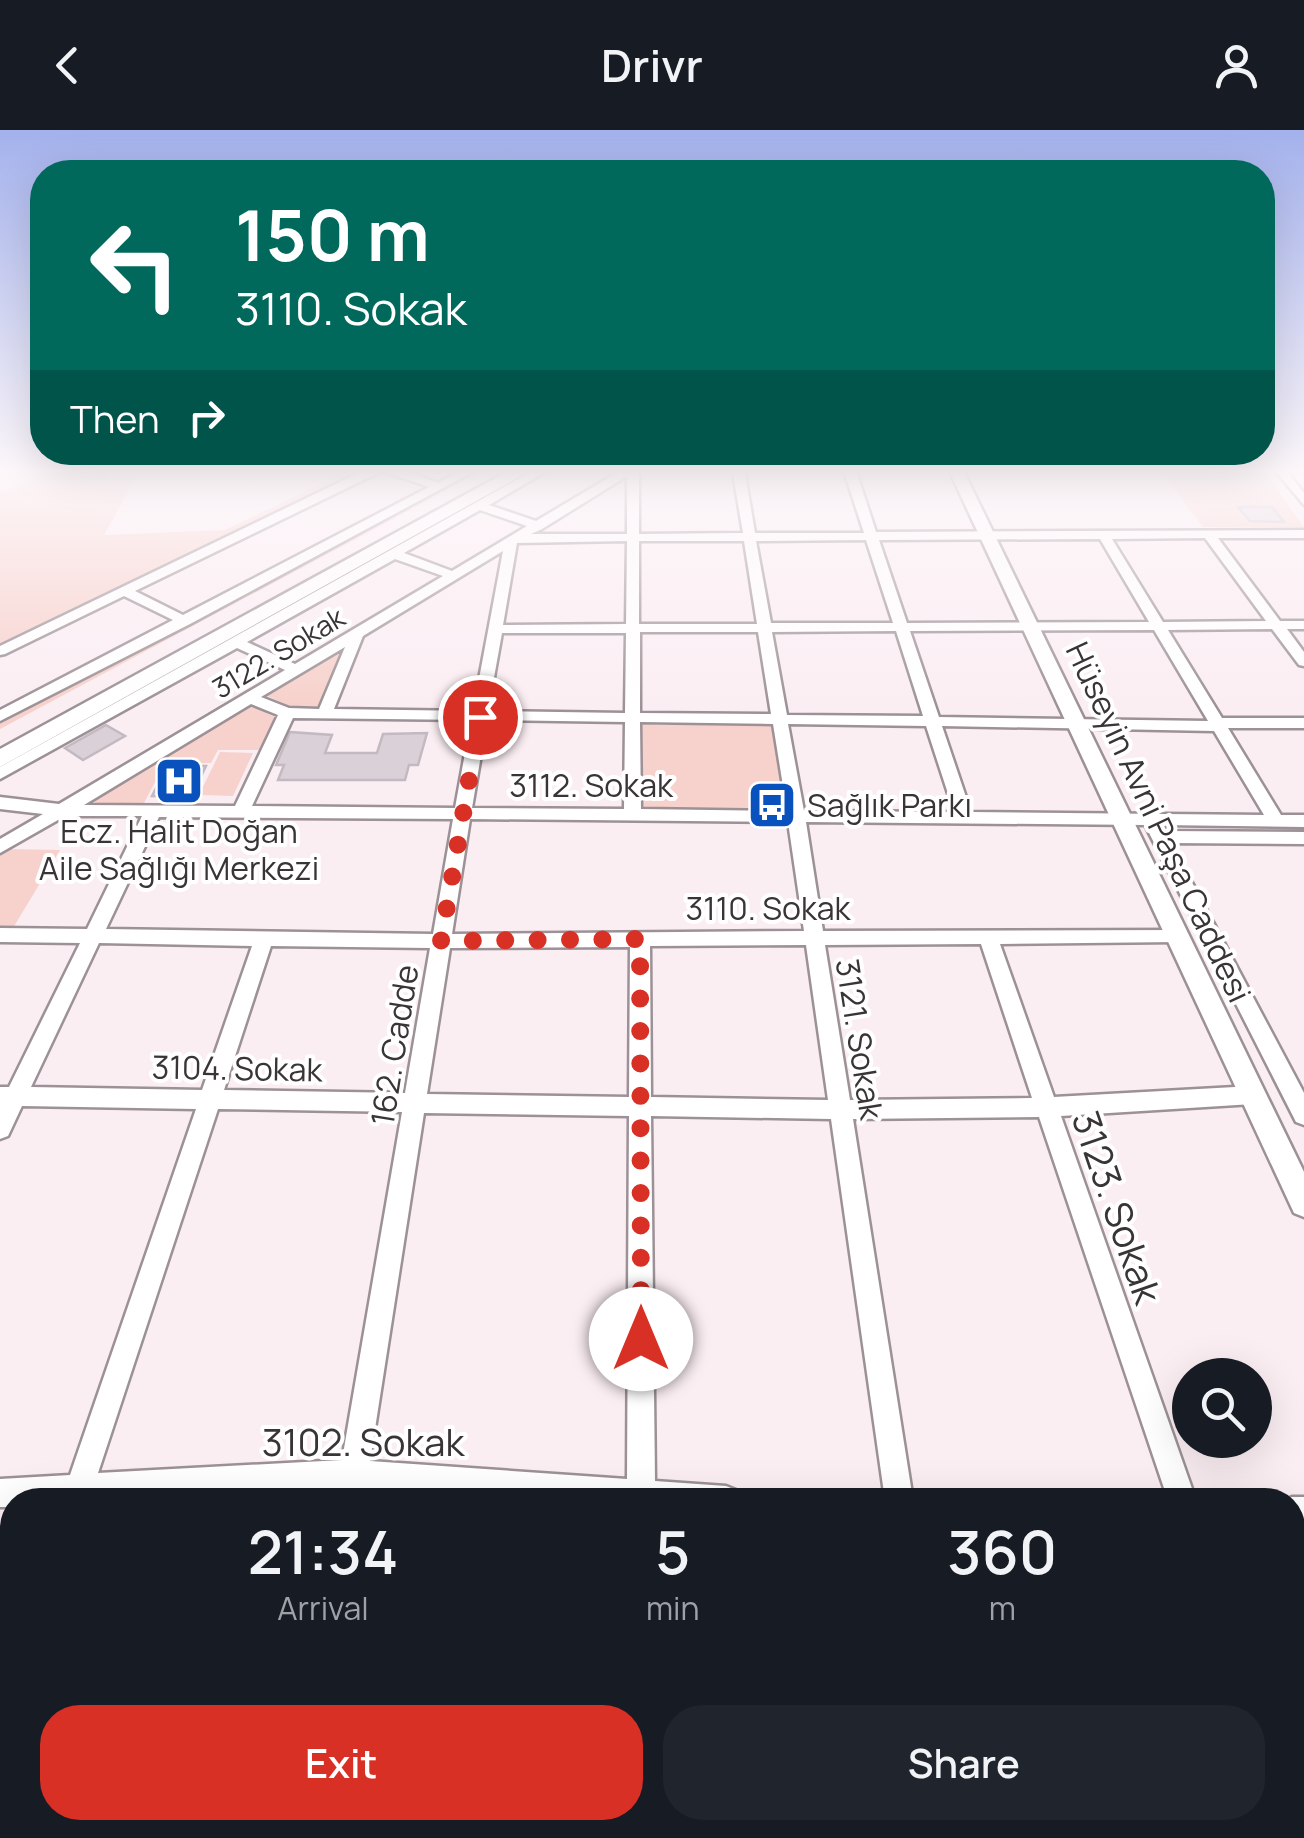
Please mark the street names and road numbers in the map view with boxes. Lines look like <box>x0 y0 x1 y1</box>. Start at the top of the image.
street label: 3122. Sokak <box>205 597 352 706</box>
street label: Hüseyin Avni Paşa Caddesi <box>1056 635 1262 1009</box>
street label: 3112. Sokak <box>509 763 674 807</box>
street label: 3110. Sokak <box>686 886 852 930</box>
street label: 3121. Sokak <box>826 955 895 1124</box>
street label: 162. Cadde <box>360 961 428 1129</box>
street label: 3104. Sokak <box>151 1045 324 1092</box>
street label: 3123. Sokak <box>1061 1104 1176 1311</box>
street label: 3102. Sokak <box>262 1415 465 1467</box>

